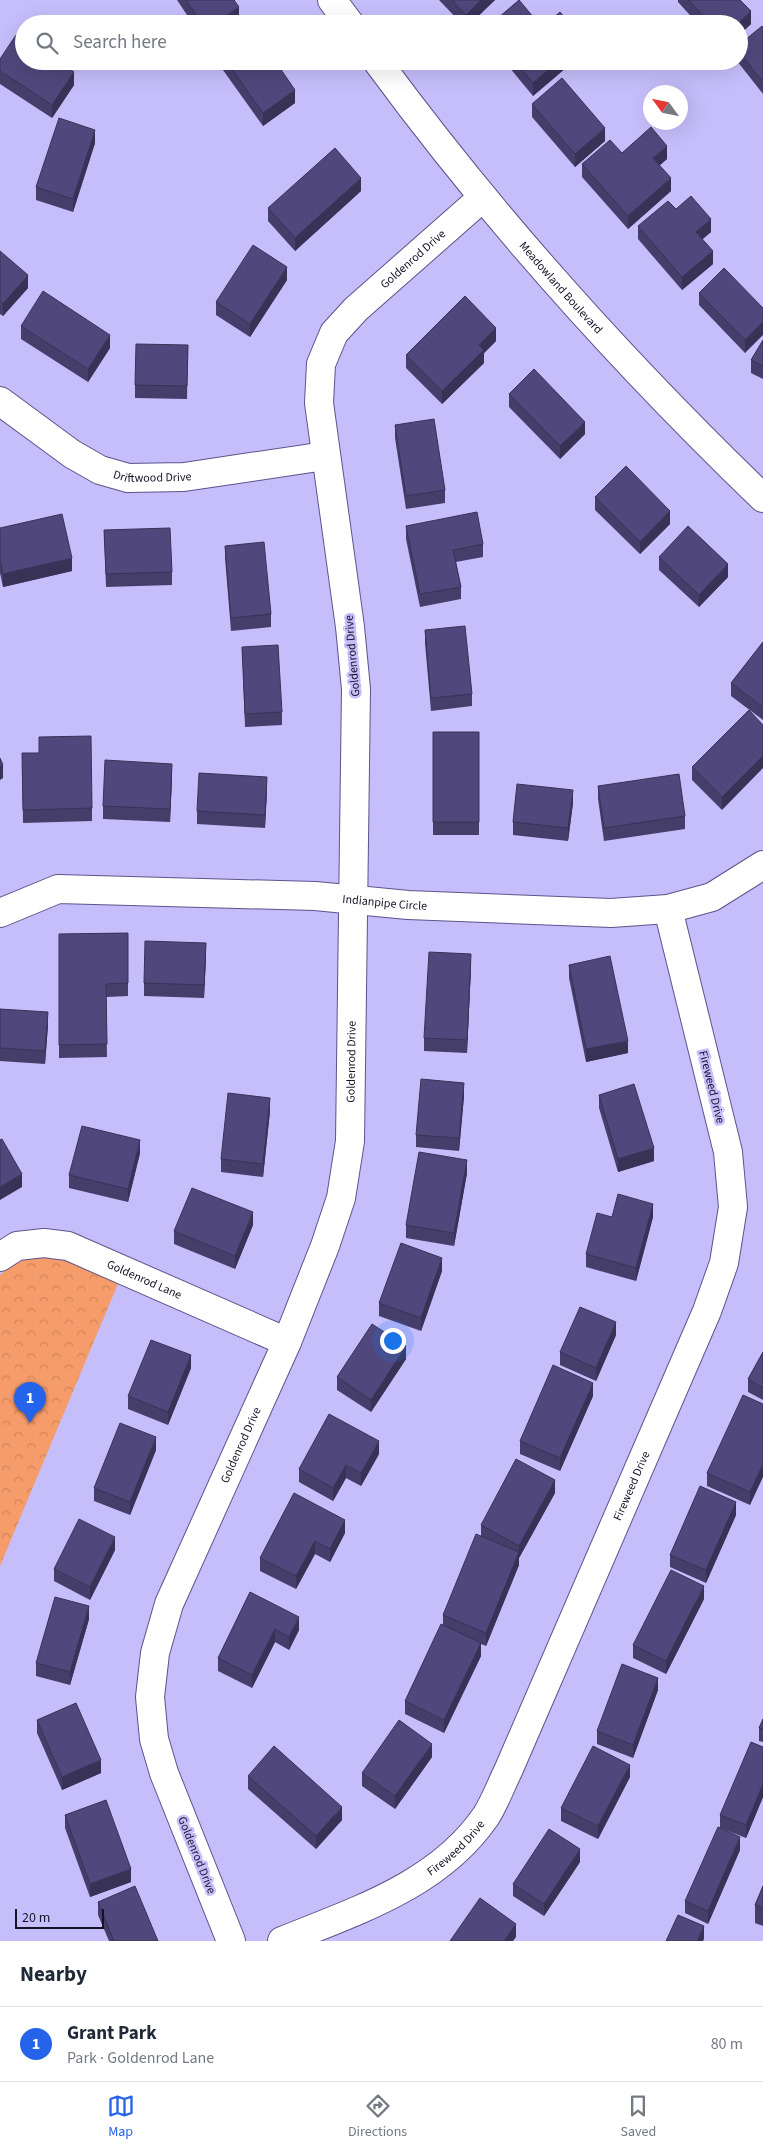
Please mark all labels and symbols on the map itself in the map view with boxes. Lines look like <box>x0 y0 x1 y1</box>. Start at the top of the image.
north arrow <box>643 85 688 130</box>
street label: Goldenrod Drive <box>377 226 449 293</box>
street label: Meadowland Boulevard <box>515 238 606 338</box>
street label: Driftwood Drive <box>111 466 193 487</box>
street label: Goldenrod Drive <box>340 614 365 697</box>
street label: Indianpipe Circle <box>342 891 428 915</box>
street label: Goldenrod Drive <box>343 1021 361 1103</box>
street label: Fireweed Drive <box>694 1049 729 1125</box>
street label: Goldenrod Lane <box>104 1256 184 1304</box>
your location <box>380 1328 406 1354</box>
pin: 1 <box>14 1382 46 1423</box>
street label: Goldenrod Drive <box>216 1404 266 1486</box>
street label: Fireweed Drive <box>609 1448 654 1524</box>
street label: Goldenrod Drive <box>173 1814 220 1896</box>
street label: Fireweed Drive <box>424 1817 489 1880</box>
scale bar <box>15 1906 104 1929</box>

